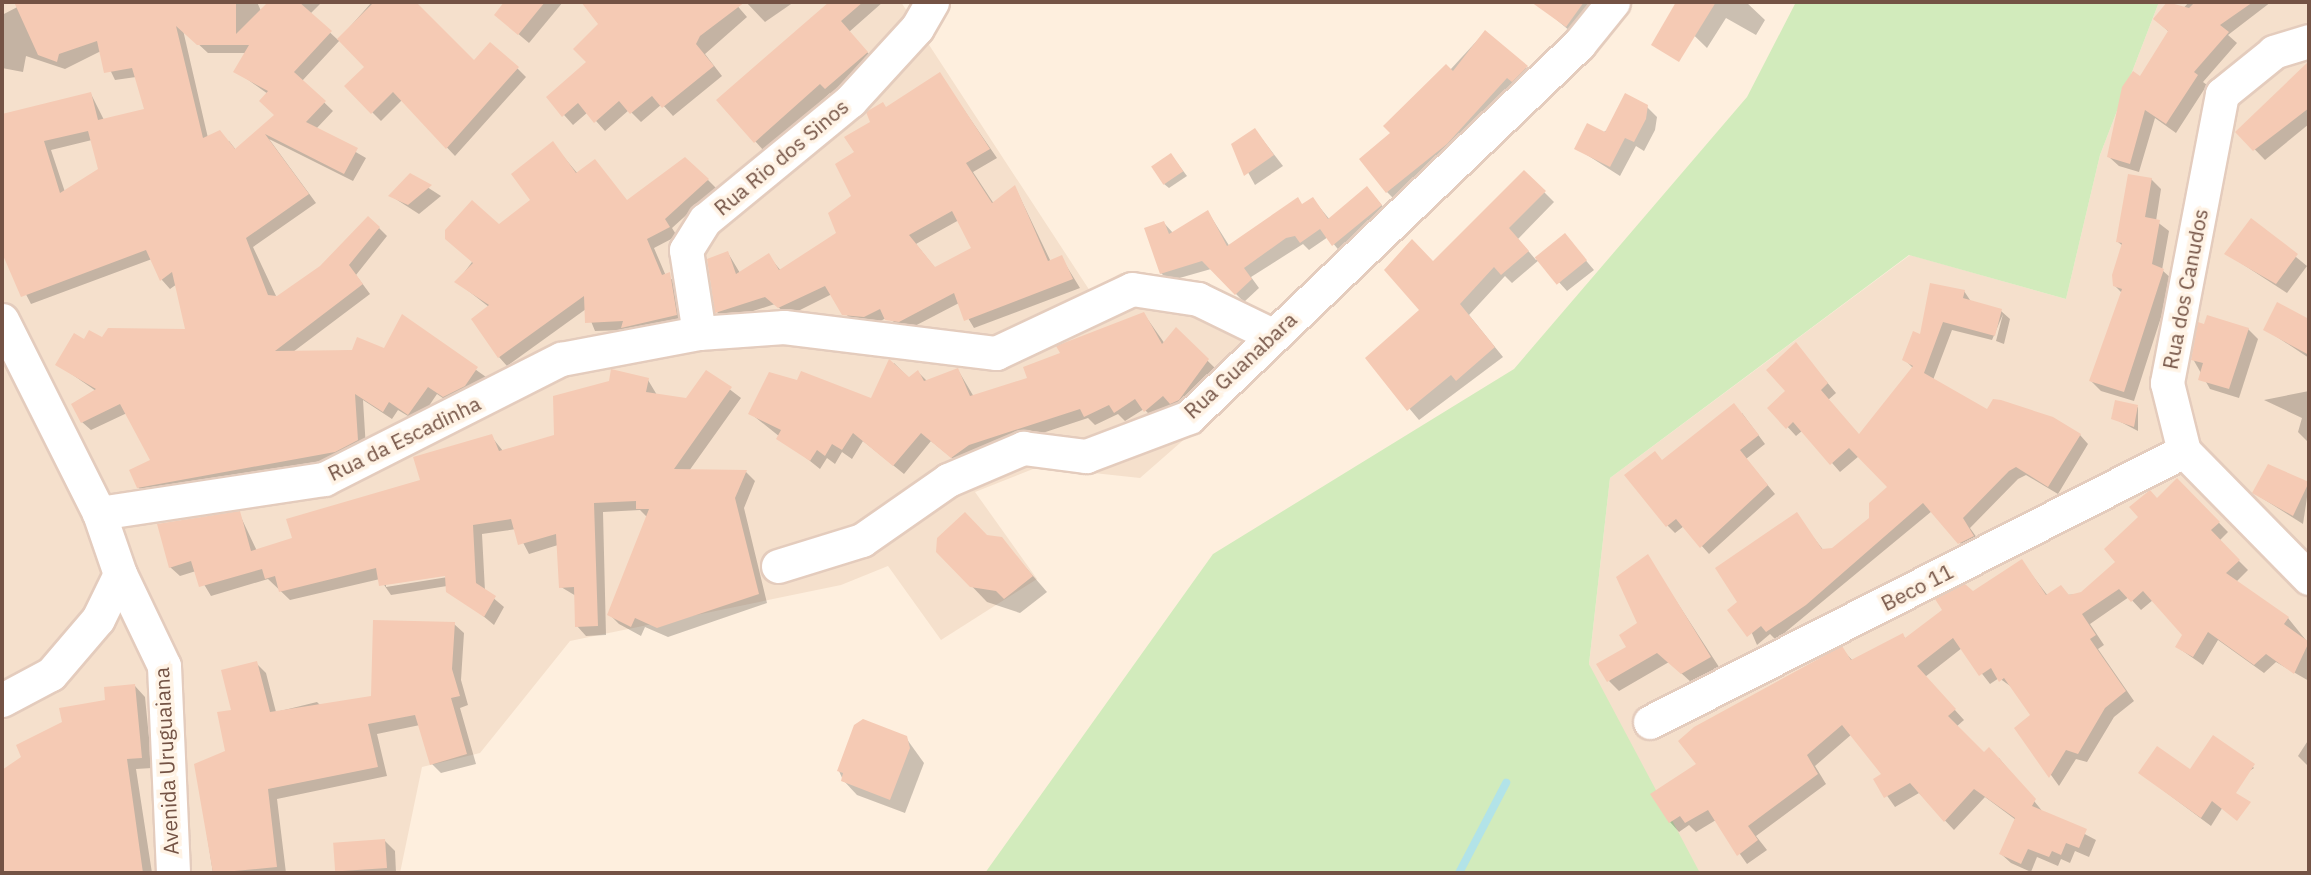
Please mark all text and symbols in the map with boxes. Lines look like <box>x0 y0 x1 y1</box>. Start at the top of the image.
street label: Rua Rio dos Sinos <box>709 94 853 220</box>
street label: Rua dos Canudos <box>2157 207 2213 371</box>
street label: Rua Guanabara <box>1179 306 1301 424</box>
street label: Rua da Escadinha <box>324 390 484 486</box>
street label: Beco 11 <box>1877 558 1957 616</box>
street label: Avenida Uruguaiana <box>149 667 183 855</box>

